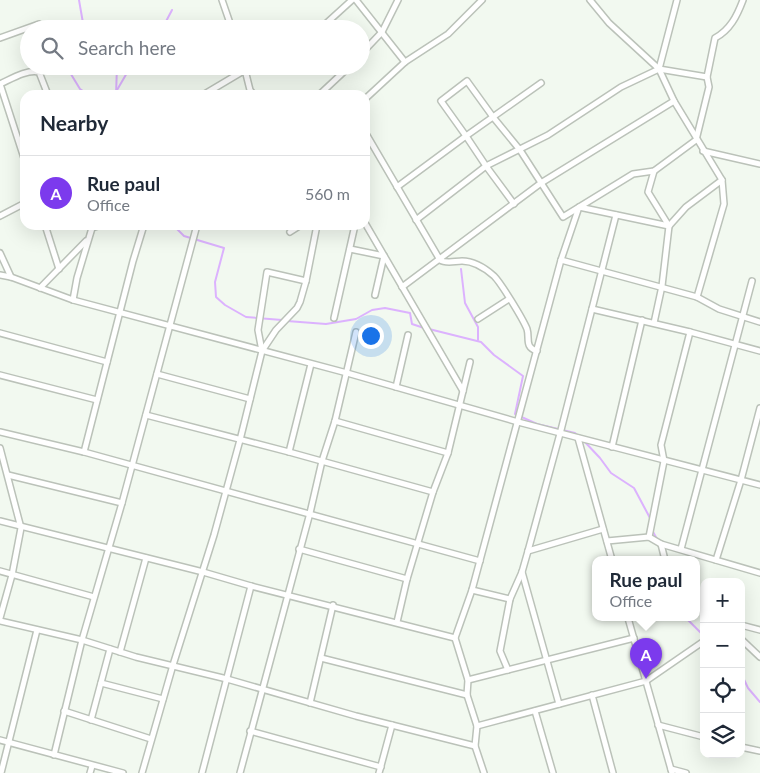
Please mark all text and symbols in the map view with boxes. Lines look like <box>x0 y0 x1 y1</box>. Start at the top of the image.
search box <box>20 20 370 75</box>
icon: search <box>38 34 66 62</box>
text: Search here <box>78 36 176 59</box>
text: Nearby <box>40 110 108 135</box>
text: Rue paul <box>87 172 160 195</box>
text: A <box>50 184 62 203</box>
text: 560 m <box>305 184 350 203</box>
text: Office <box>87 195 130 214</box>
your location <box>358 323 384 349</box>
popup <box>592 556 700 621</box>
text: Rue paul <box>609 568 683 591</box>
map controls <box>700 578 745 758</box>
button: + <box>700 578 745 623</box>
text: Office <box>609 591 652 610</box>
button: − <box>700 623 745 668</box>
pin: A <box>630 638 662 679</box>
button: locate <box>700 668 745 713</box>
button: layers <box>700 713 745 758</box>

